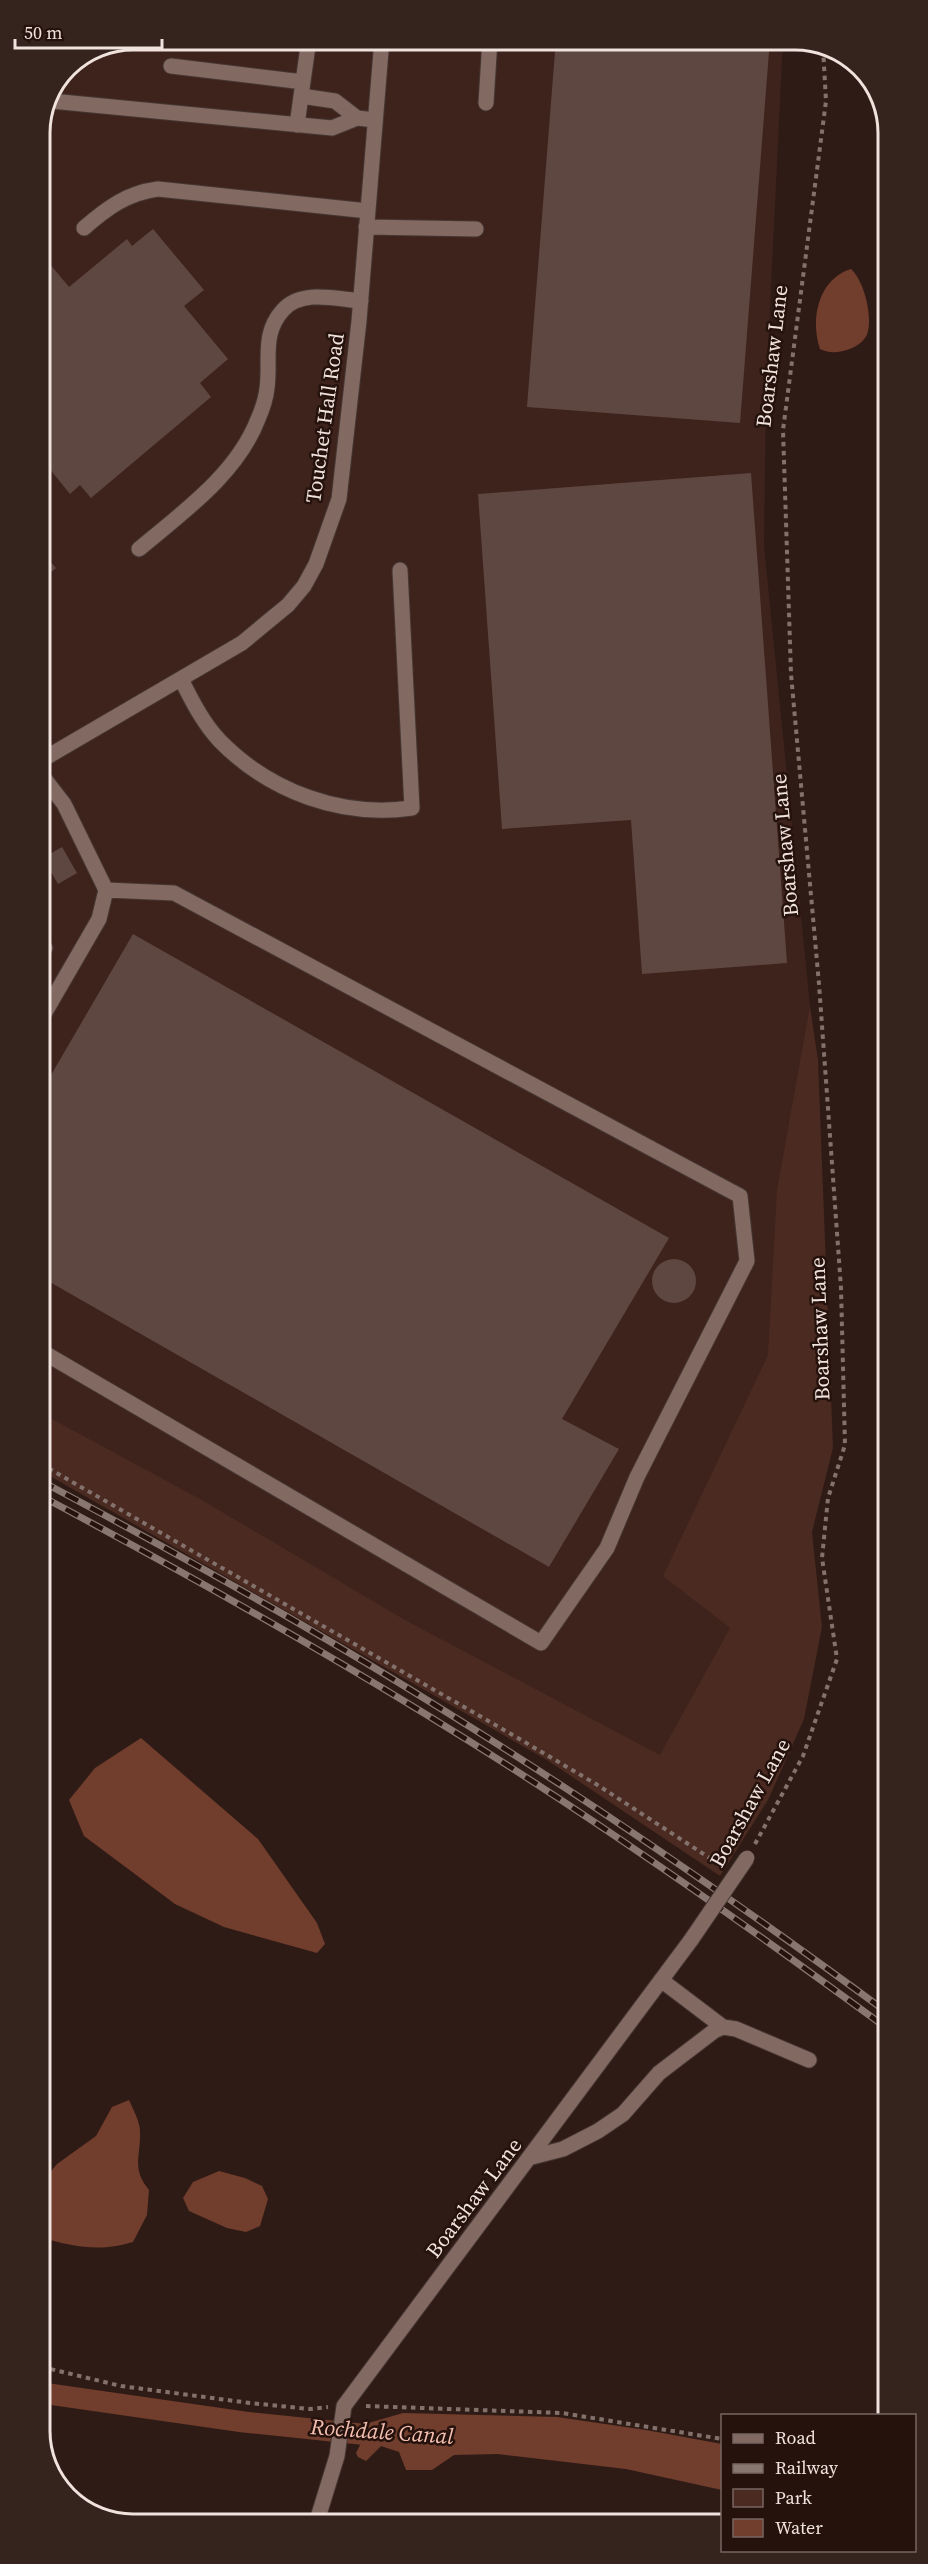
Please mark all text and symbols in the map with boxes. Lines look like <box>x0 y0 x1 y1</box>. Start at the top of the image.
scale bar <box>15 12 162 50</box>
text: 50 m <box>24 20 62 45</box>
street label: Boarshaw Lane <box>748 283 795 429</box>
street label: Touchet Hall Road <box>298 331 351 505</box>
street label: Boarshaw Lane <box>764 772 805 918</box>
street label: Boarshaw Lane <box>803 1257 836 1401</box>
street label: Boarshaw Lane <box>702 1733 797 1872</box>
street label: Boarshaw Lane <box>419 2132 528 2264</box>
water label: Rochdale Canal <box>309 2411 455 2451</box>
legend <box>721 2414 916 2552</box>
text: Road <box>775 2425 816 2450</box>
text: Railway <box>775 2455 839 2480</box>
text: Park <box>775 2485 812 2510</box>
text: Water <box>775 2515 823 2540</box>

